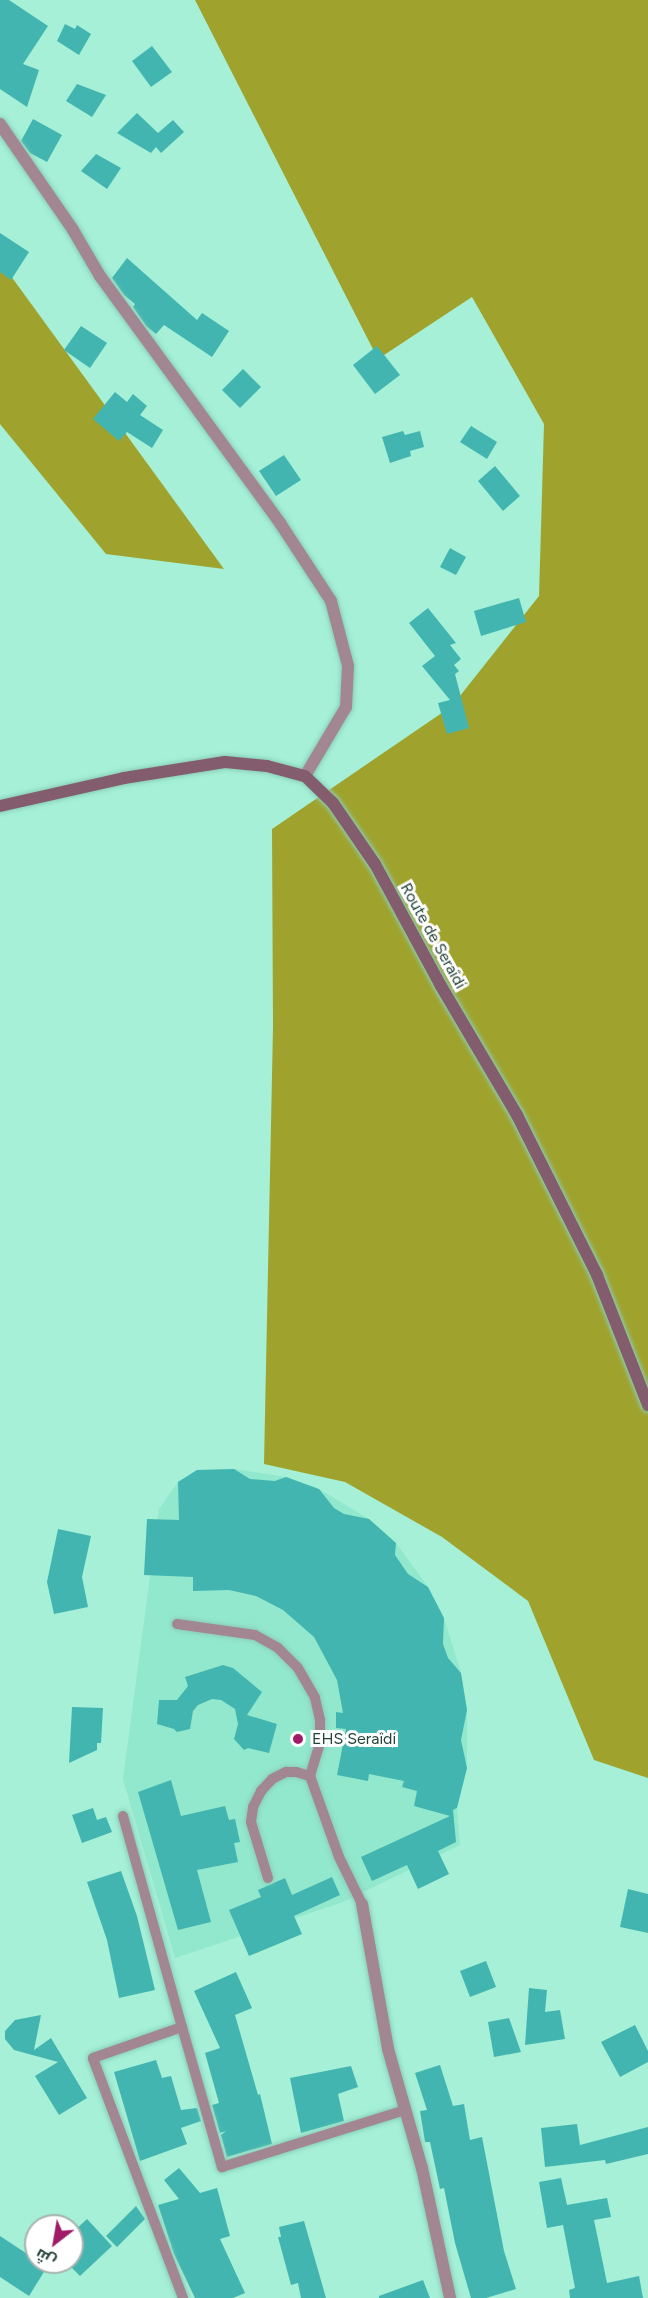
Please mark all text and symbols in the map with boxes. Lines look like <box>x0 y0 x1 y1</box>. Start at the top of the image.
street label: Route de Seraïdi <box>396 880 470 992</box>
place label: EHS Seraïdi <box>312 1729 396 1749</box>
marker: EHS Seraïdi <box>289 1730 307 1748</box>
north arrow <box>24 2214 84 2274</box>
text: ش <box>32 2245 59 2272</box>

